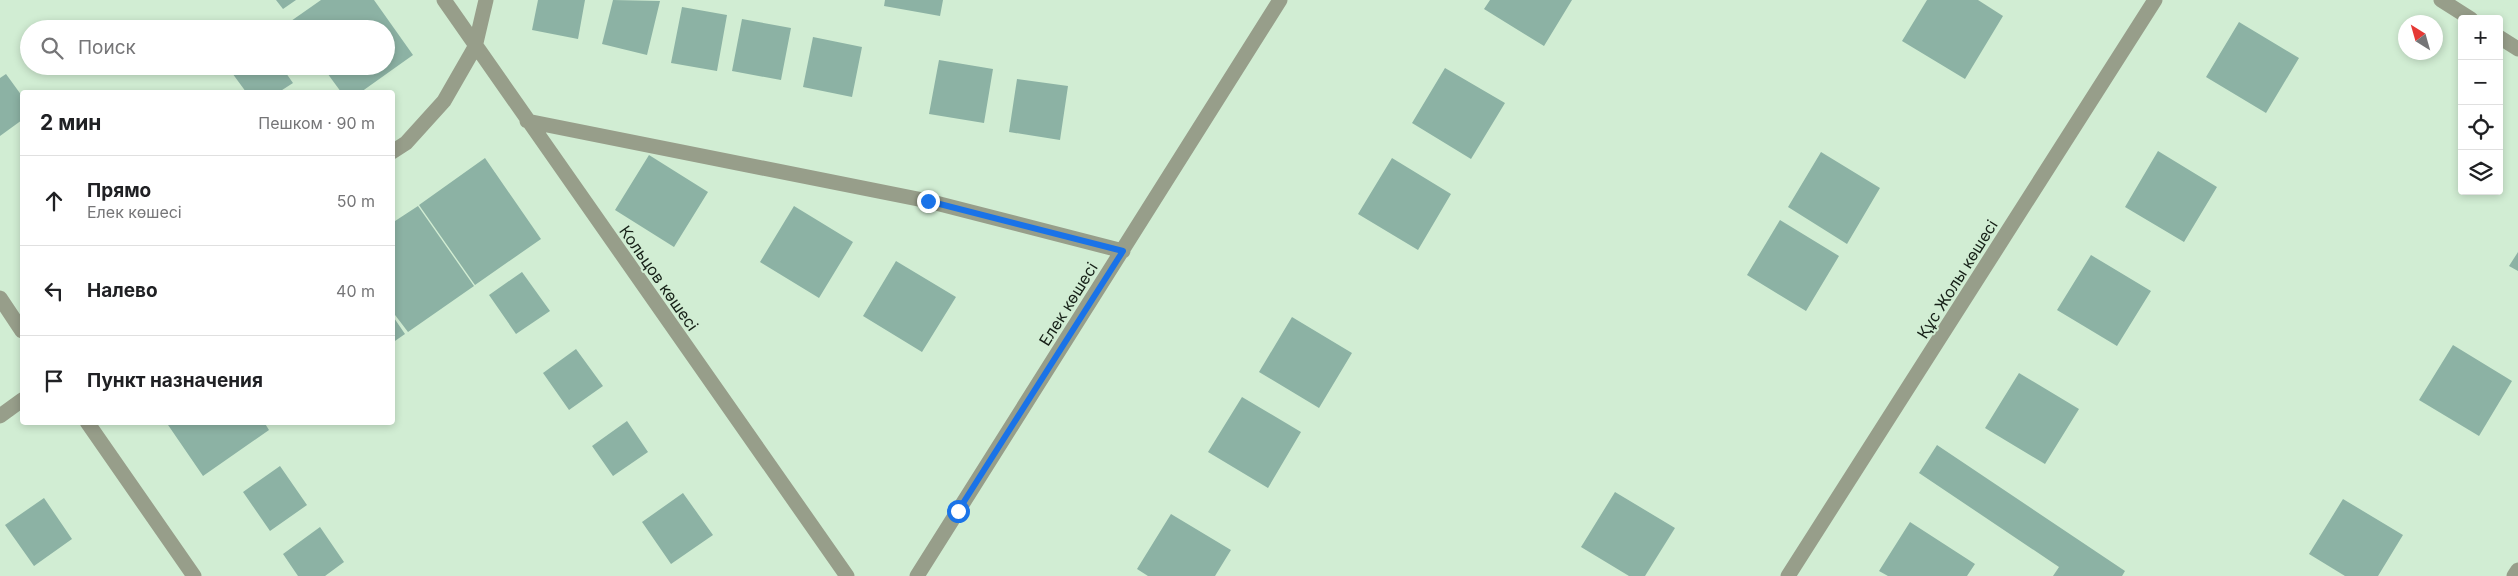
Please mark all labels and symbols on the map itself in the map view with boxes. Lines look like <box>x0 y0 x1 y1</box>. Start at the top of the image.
north arrow <box>2398 15 2443 60</box>
route end <box>917 190 940 213</box>
street label: Құс Жолы көшесі <box>1912 216 2002 342</box>
street label: Кольцов көшесі <box>615 221 703 335</box>
street label: Елек көшесі <box>1034 259 1102 349</box>
route start <box>947 500 970 523</box>

